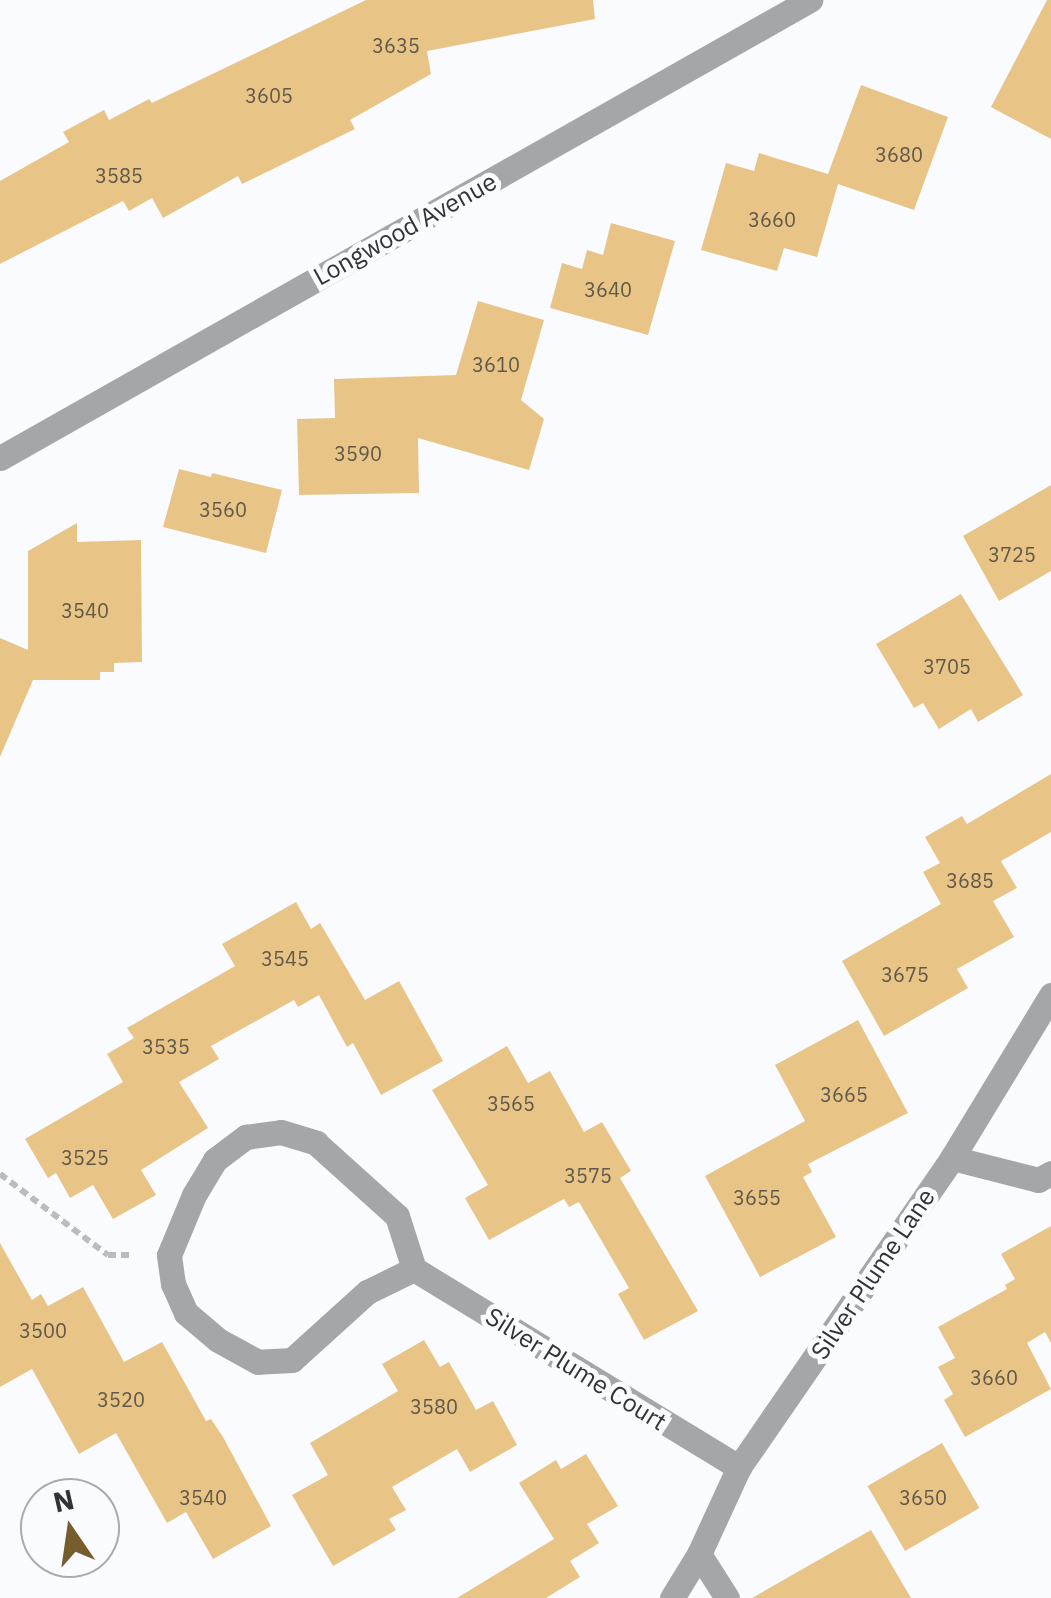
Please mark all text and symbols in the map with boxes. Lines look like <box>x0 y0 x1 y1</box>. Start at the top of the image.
house number: 3635 <box>372 33 420 57</box>
house number: 3605 <box>245 83 293 107</box>
house number: 3680 <box>875 142 923 166</box>
house number: 3585 <box>95 163 143 187</box>
street label: Longwood Avenue <box>308 166 502 292</box>
house number: 3660 <box>748 207 796 231</box>
house number: 3640 <box>584 277 632 301</box>
house number: 3610 <box>472 352 520 376</box>
house number: 3590 <box>334 441 382 465</box>
house number: 3560 <box>199 497 247 521</box>
house number: 3725 <box>988 542 1036 566</box>
house number: 3540 <box>61 598 109 622</box>
house number: 3705 <box>923 654 971 678</box>
house number: 3685 <box>946 868 994 892</box>
house number: 3545 <box>261 946 309 970</box>
house number: 3675 <box>881 962 929 986</box>
house number: 3535 <box>142 1034 190 1058</box>
house number: 3665 <box>820 1082 868 1106</box>
house number: 3565 <box>487 1091 535 1115</box>
house number: 3525 <box>61 1145 109 1169</box>
house number: 3575 <box>564 1163 612 1187</box>
street label: Silver Plume Lane <box>805 1183 941 1365</box>
house number: 3655 <box>733 1185 781 1209</box>
street label: Silver Plume Court <box>480 1301 672 1437</box>
house number: 3500 <box>19 1318 67 1342</box>
house number: 3660 <box>970 1365 1018 1389</box>
house number: 3520 <box>97 1387 145 1411</box>
house number: 3580 <box>410 1394 458 1418</box>
north arrow <box>20 1478 120 1578</box>
text: N <box>50 1480 78 1521</box>
house number: 3540 <box>179 1485 227 1509</box>
house number: 3650 <box>899 1485 947 1509</box>

